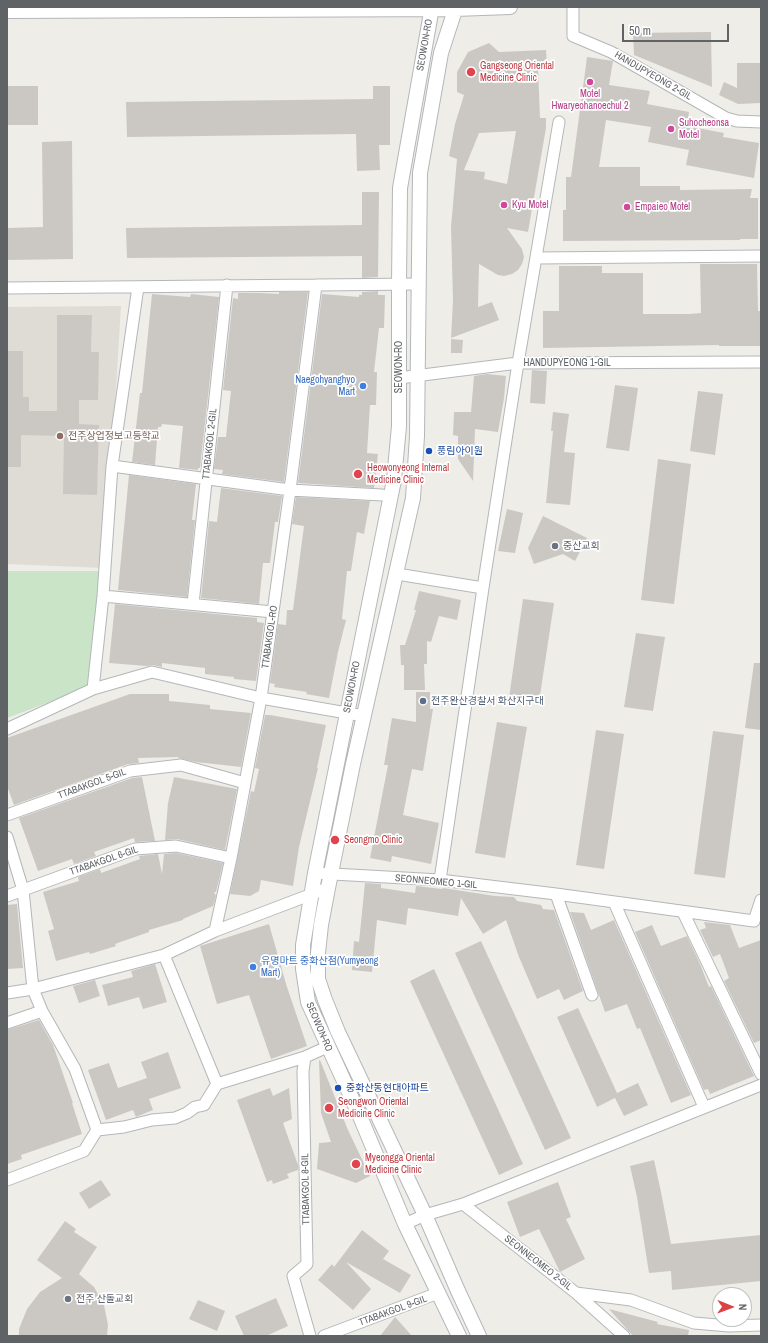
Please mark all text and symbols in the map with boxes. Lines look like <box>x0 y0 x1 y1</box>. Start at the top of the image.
scale bar <box>624 16 731 42</box>
street label: SEOWON-RO <box>415 18 435 72</box>
text: 50 m <box>629 23 651 39</box>
street label: HANDUPYEONG 2-GIL <box>612 49 694 103</box>
place label: Gangseong Oriental Medicine Clinic <box>480 60 554 84</box>
marker: Gangseong Oriental Medicine Clinic <box>465 66 477 78</box>
marker: Motel Hwaryeohanoechul 2 <box>585 77 595 87</box>
place label: Motel Hwaryeohanoechul 2 <box>551 88 629 112</box>
place label: Suhocheonsa Motel <box>679 117 729 140</box>
marker: Suhocheonsa Motel <box>666 124 676 134</box>
place label: Kyu Motel <box>512 199 548 211</box>
marker: Kyu Motel <box>499 200 509 210</box>
place label: Empaieo Motel <box>635 201 690 213</box>
marker: Empaieo Motel <box>622 202 632 212</box>
street label: SEOWON-RO <box>393 341 405 393</box>
street label: HANDUPYEONG 1-GIL <box>523 357 611 369</box>
place label: Naegohyanghyo Mart <box>295 374 355 398</box>
marker: Naegohyanghyo Mart <box>358 381 368 391</box>
street label: TTABAKGOL 2-GIL <box>200 408 220 480</box>
place label: 전주상업정보고등학교 <box>68 430 160 442</box>
marker: 전주상업정보고등학교 <box>55 431 65 441</box>
place label: 풍림아이원 <box>437 445 483 457</box>
marker: 풍림아이원 <box>424 446 434 456</box>
place label: Heowonyeong Internal Medicine Clinic <box>367 462 449 486</box>
marker: Heowonyeong Internal Medicine Clinic <box>352 468 364 480</box>
place label: 중산교회 <box>563 540 600 552</box>
marker: 중산교회 <box>550 541 560 551</box>
street label: TTABAKGOL-RO <box>260 605 280 669</box>
street label: SEOWON-RO <box>341 660 363 714</box>
place label: 전주완산경찰서 화산지구대 <box>431 695 544 707</box>
marker: 전주완산경찰서 화산지구대 <box>418 696 428 706</box>
street label: TTABAKGOL 5-GIL <box>56 766 128 802</box>
marker: Seongmo Clinic <box>329 834 341 846</box>
place label: Seongmo Clinic <box>344 834 402 846</box>
street label: TTABAKGOL 6-GIL <box>68 844 140 878</box>
street label: SEONNEOMEO 1-GIL <box>394 872 478 892</box>
place label: 유명마트 중화산점(Yumyeong Mart) <box>261 955 378 978</box>
marker: 유명마트 중화산점(Yumyeong Mart) <box>248 962 258 972</box>
street label: SEOWON-RO <box>303 1001 335 1053</box>
place label: 중화산동현대아파트 <box>346 1082 429 1094</box>
marker: 중화산동현대아파트 <box>333 1083 343 1093</box>
place label: Seongwon Oriental Medicine Clinic <box>338 1096 408 1120</box>
marker: Seongwon Oriental Medicine Clinic <box>323 1102 335 1114</box>
place label: Myeongga Oriental Medicine Clinic <box>365 1152 435 1176</box>
street label: TTABAKGOL 8-GIL <box>299 1153 313 1225</box>
marker: Myeongga Oriental Medicine Clinic <box>350 1158 362 1170</box>
street label: SEONNEOMEO 2-GIL <box>502 1233 574 1293</box>
north arrow <box>712 1287 752 1327</box>
place label: 전주 산돌교회 <box>76 1293 133 1305</box>
street label: TTABAKGOL 9-GIL <box>357 1293 429 1329</box>
marker: 전주 산돌교회 <box>63 1294 73 1304</box>
text: N <box>736 1304 750 1311</box>

